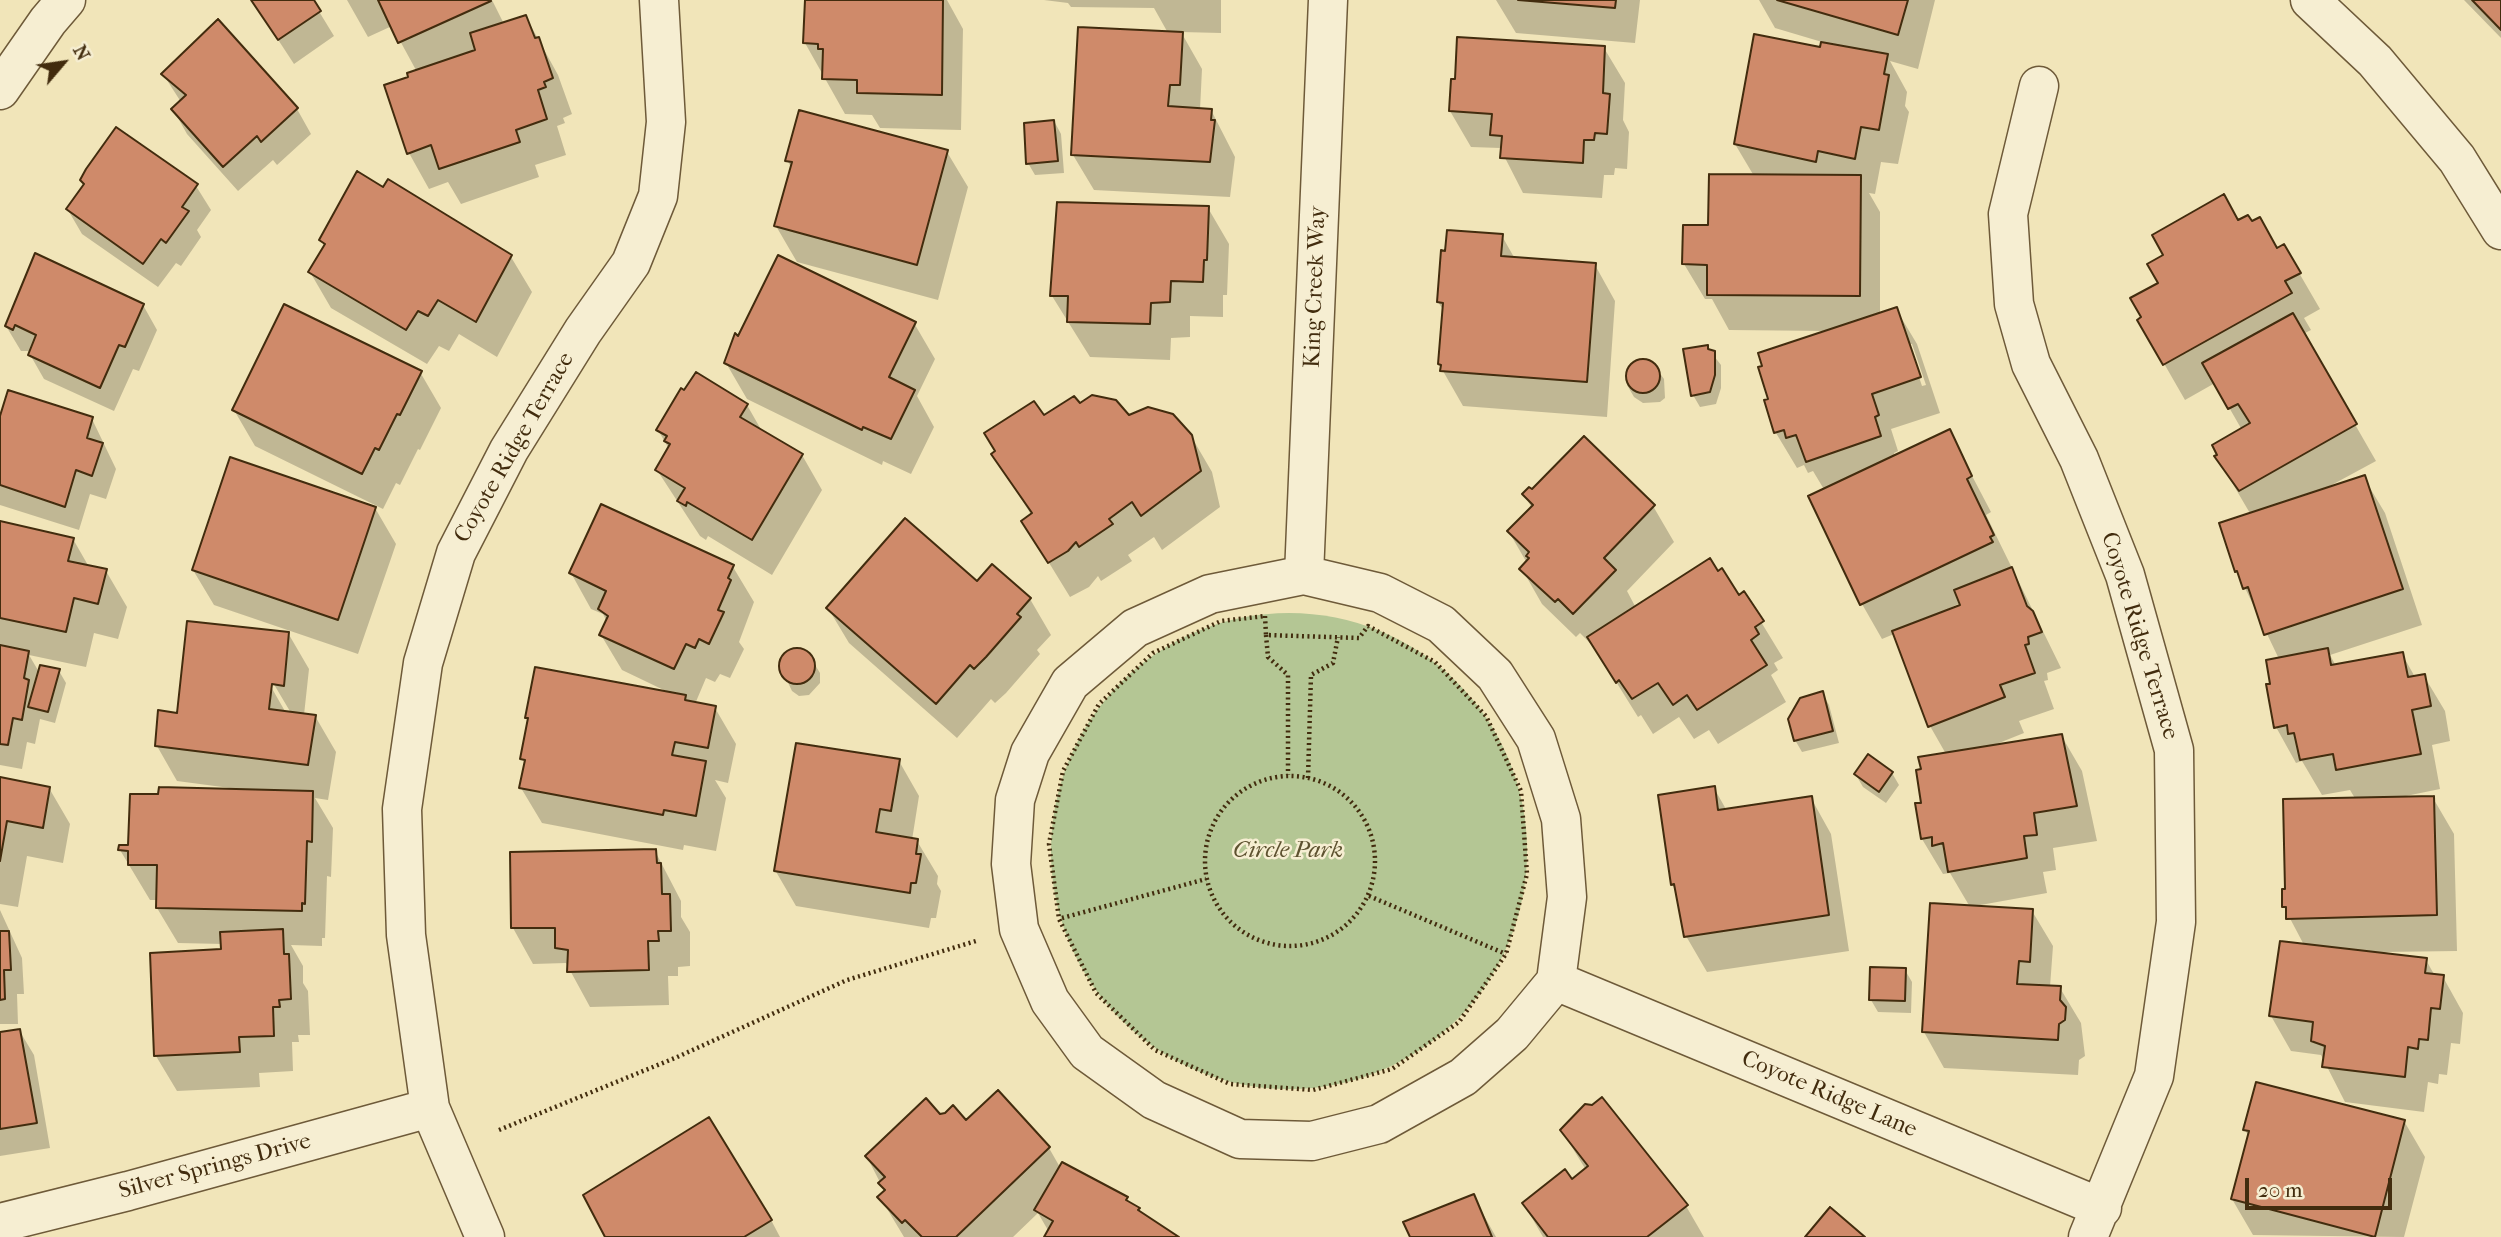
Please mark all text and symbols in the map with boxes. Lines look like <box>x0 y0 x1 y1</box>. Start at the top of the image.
north arrow <box>28 28 98 98</box>
text: N <box>68 41 94 64</box>
street label: King Creek Way <box>1299 206 1333 368</box>
street label: Coyote Ridge Terrace <box>449 348 581 548</box>
street label: Coyote Ridge Terrace <box>2094 529 2184 743</box>
park label: Circle Park <box>1233 837 1343 865</box>
street label: Coyote Ridge Lane <box>1737 1046 1921 1144</box>
street label: Silver Springs Drive <box>116 1128 314 1206</box>
scale bar <box>2249 1164 2396 1208</box>
text: 20 m <box>2258 1178 2302 1202</box>

